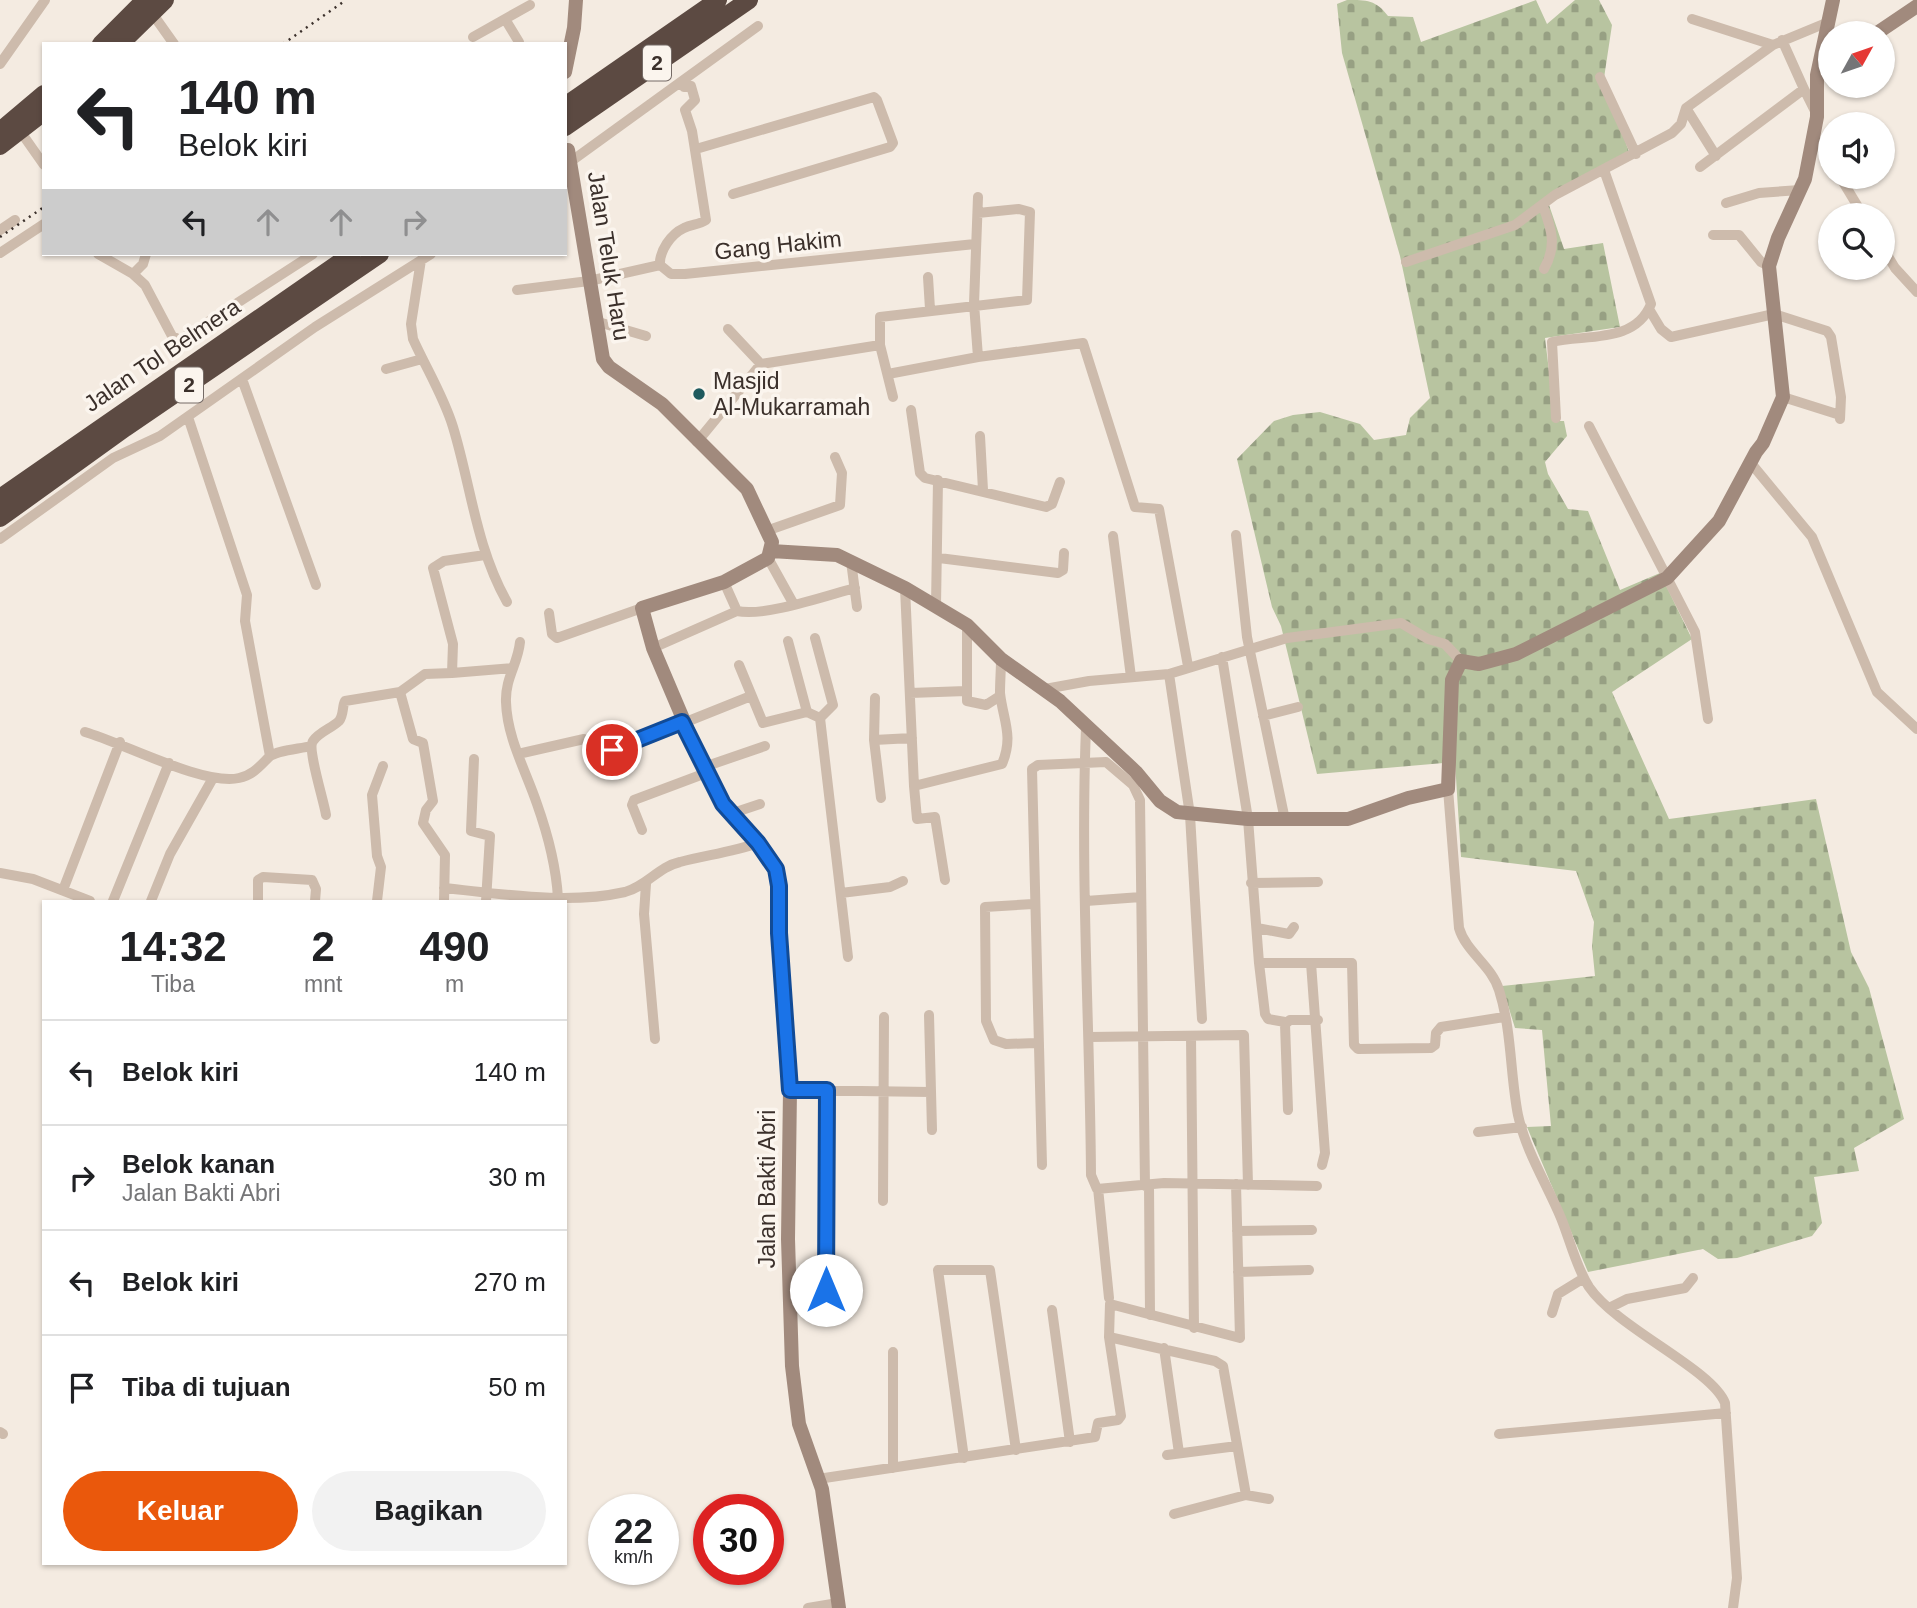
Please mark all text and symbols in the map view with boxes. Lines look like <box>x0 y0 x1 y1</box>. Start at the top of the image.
north arrow <box>1818 21 1895 98</box>
map controls <box>1818 21 1895 280</box>
road number: 2 <box>643 46 671 80</box>
icon: left <box>63 70 154 161</box>
text: 140 m <box>178 70 317 124</box>
button: sound <box>1818 112 1895 189</box>
text: Belok kiri <box>178 127 308 163</box>
street label: Jalan Teluk Haru <box>583 170 635 342</box>
icon: left <box>176 203 214 241</box>
icon: ahead <box>249 203 287 241</box>
icon: ahead <box>322 203 360 241</box>
icon: right <box>395 203 433 241</box>
button: search <box>1818 203 1895 280</box>
street label: Gang Hakim <box>713 225 843 265</box>
street label: Jalan Tol Belmera <box>79 293 245 417</box>
road number: 2 <box>175 368 203 402</box>
place label: Masjid Al-Mukarramah <box>713 368 870 420</box>
marker: Masjid Al-Mukarramah <box>691 386 707 402</box>
pin <box>582 720 642 780</box>
icon: arrive <box>593 731 631 769</box>
text: 14:32 <box>119 923 227 970</box>
text: 2 <box>311 923 335 970</box>
text: 490 <box>420 923 490 970</box>
text: Tiba <box>151 971 195 997</box>
text: mnt <box>304 971 342 997</box>
text: m <box>445 971 464 997</box>
icon: left <box>63 1054 101 1092</box>
text: Belok kiri <box>122 1057 239 1087</box>
text: 140 m <box>474 1057 546 1087</box>
street label: Jalan Bakti Abri <box>754 1110 780 1268</box>
text: Belok kanan <box>122 1149 275 1179</box>
icon: right <box>63 1159 101 1197</box>
text: 30 m <box>488 1162 546 1192</box>
text: Jalan Bakti Abri <box>122 1180 281 1206</box>
position arrow <box>789 1253 863 1327</box>
icon: left <box>63 1264 101 1302</box>
text: Belok kiri <box>122 1267 239 1297</box>
text: 270 m <box>474 1267 546 1297</box>
icon: arrive <box>63 1369 101 1407</box>
text: Tiba di tujuan <box>122 1372 291 1402</box>
text: 50 m <box>488 1372 546 1402</box>
button: Keluar <box>63 1471 298 1551</box>
button: Bagikan <box>312 1471 546 1551</box>
speed limit sign: 30 <box>693 1494 784 1585</box>
text: 22 <box>614 1511 653 1550</box>
text: km/h <box>614 1547 653 1567</box>

